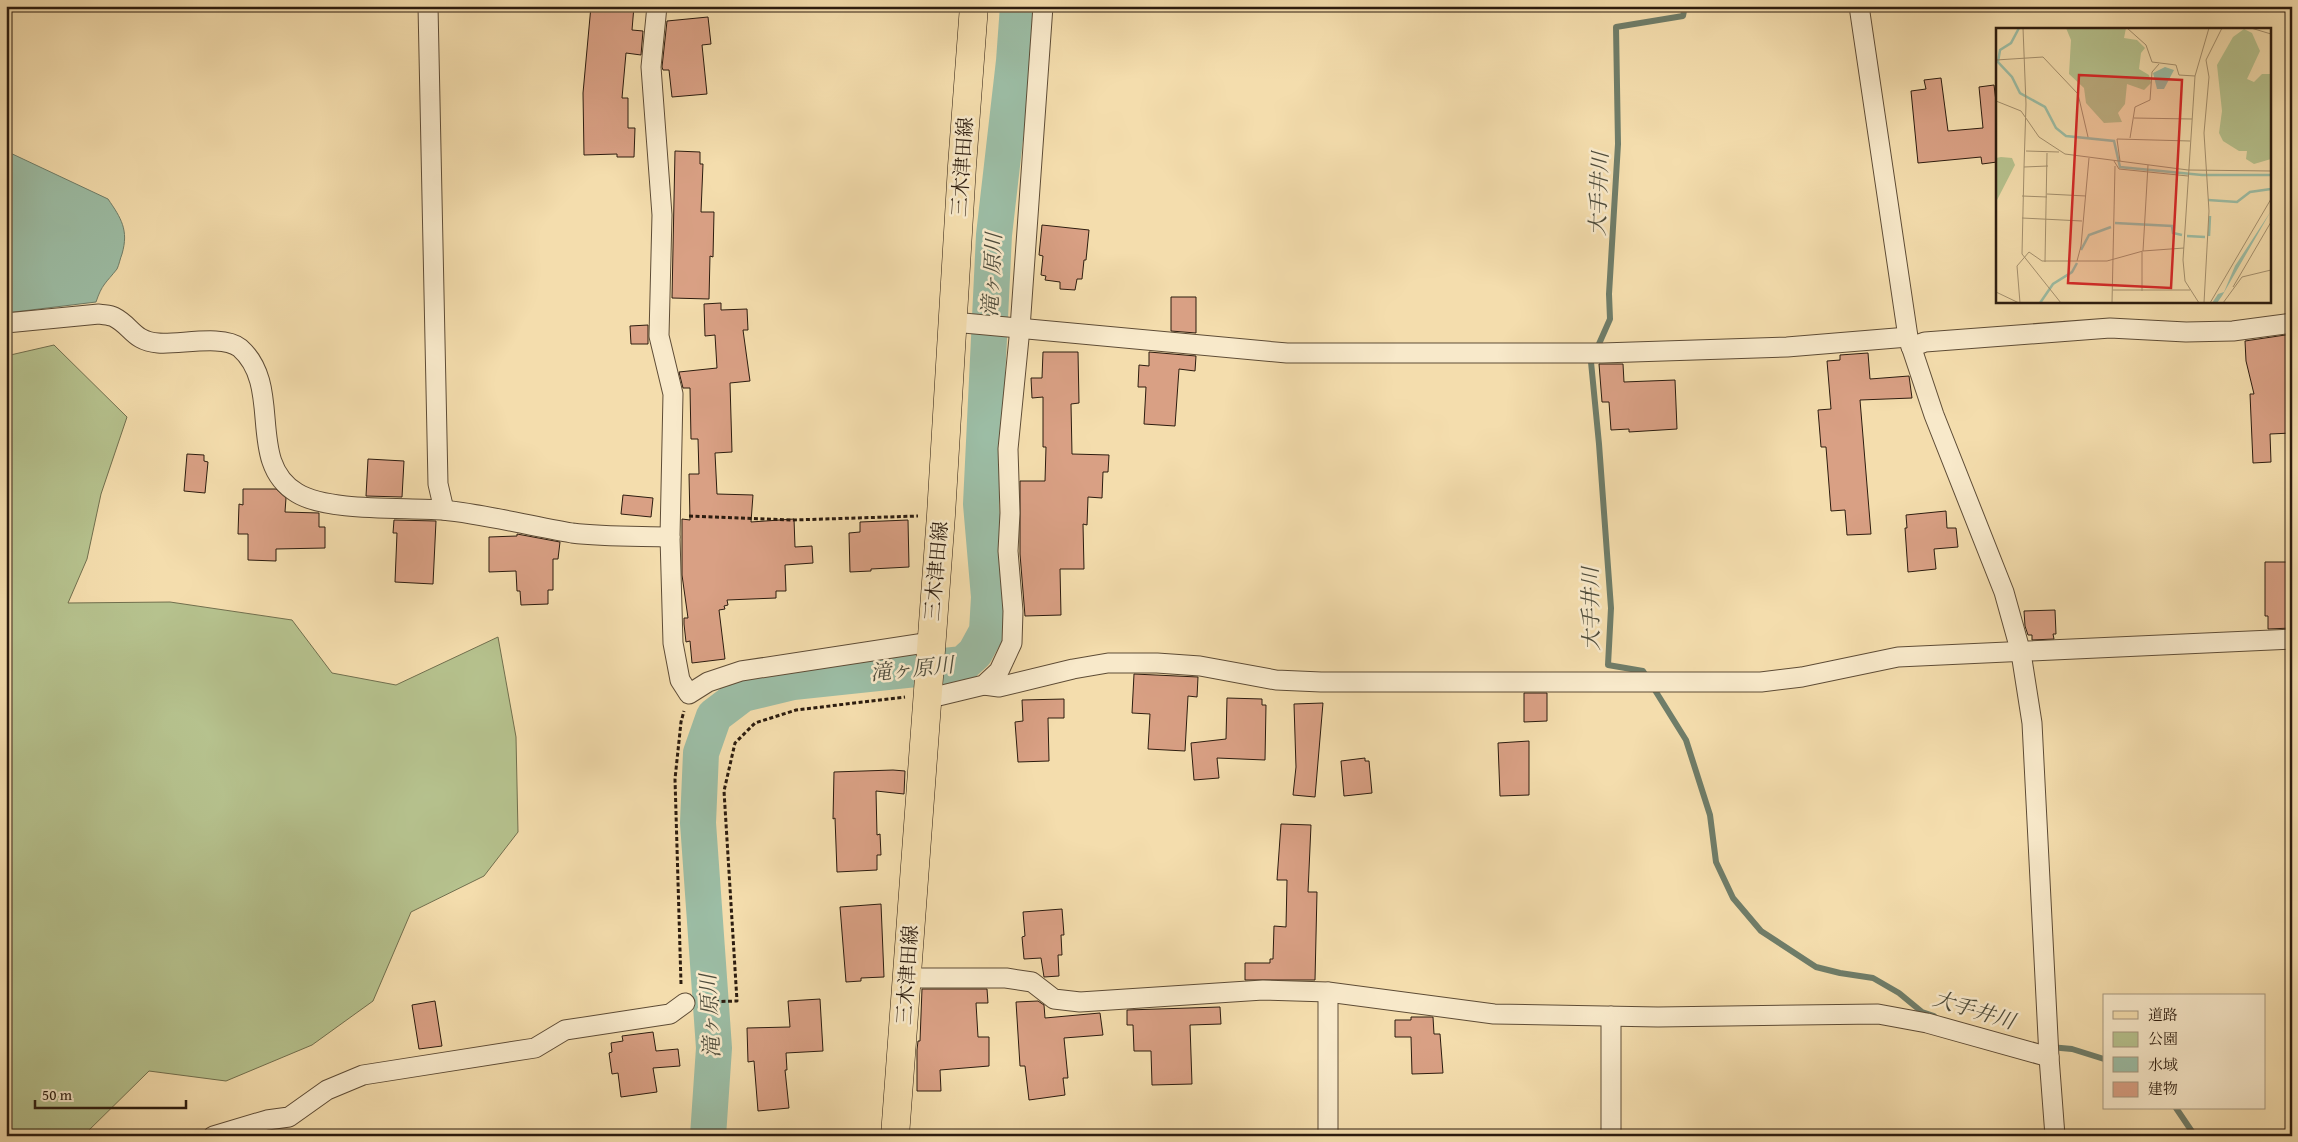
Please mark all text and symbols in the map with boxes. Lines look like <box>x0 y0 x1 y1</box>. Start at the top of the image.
inset map <box>1996 28 2270 302</box>
street label: 三木津田線 <box>944 116 979 218</box>
water label: 大手井川 <box>1582 149 1616 236</box>
water label: 滝ヶ原川 <box>974 230 1009 318</box>
street label: 三木津田線 <box>917 520 954 622</box>
water label: 大手井川 <box>1574 565 1607 651</box>
water label: 滝ヶ原川 <box>869 648 957 688</box>
street label: 三木津田線 <box>889 924 924 1026</box>
water label: 滝ヶ原川 <box>692 971 727 1059</box>
water label: 大手井川 <box>1929 982 2021 1037</box>
legend <box>2103 994 2266 1110</box>
text: 道路 <box>2148 1004 2178 1025</box>
text: 公園 <box>2148 1028 2178 1049</box>
text: 水域 <box>2148 1054 2178 1075</box>
scale bar <box>35 1077 186 1109</box>
text: 建物 <box>2148 1078 2178 1099</box>
text: 50 m <box>42 1084 73 1105</box>

